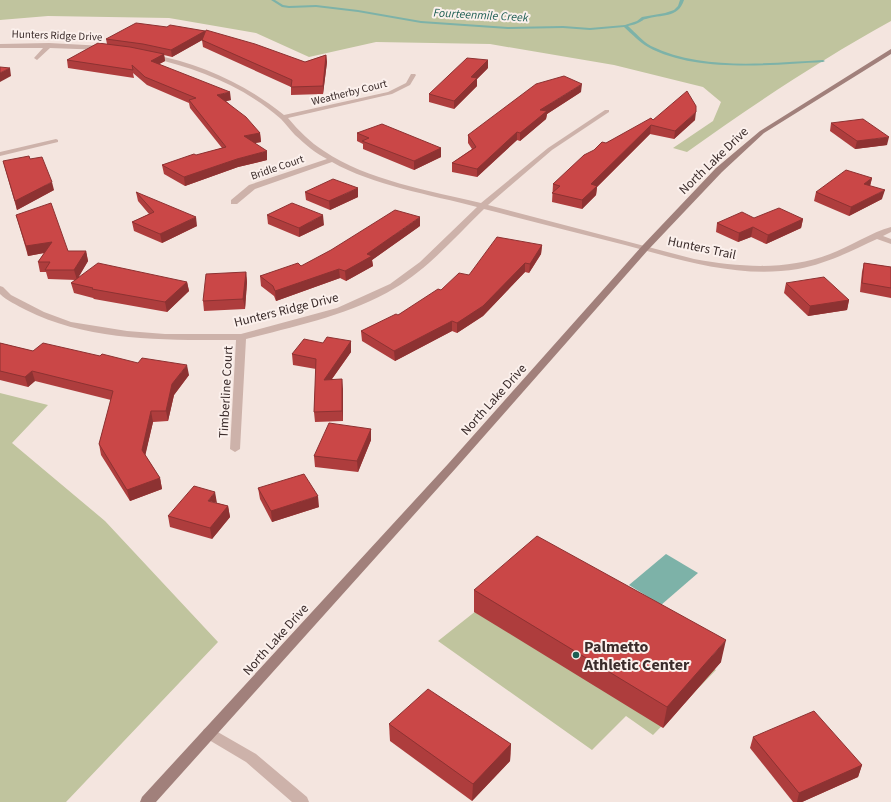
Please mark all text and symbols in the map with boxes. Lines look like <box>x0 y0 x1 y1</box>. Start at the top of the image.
water label: Fourteenmile Creek <box>433 5 529 26</box>
street label: Hunters Ridge Drive <box>11 26 103 45</box>
street label: Weatherby Court <box>310 76 389 109</box>
street label: North Lake Drive <box>675 123 752 199</box>
street label: Bridle Court <box>249 151 306 184</box>
street label: Hunters Trail <box>666 232 738 264</box>
street label: Hunters Ridge Drive <box>232 288 340 332</box>
street label: Timberline Court <box>215 345 237 439</box>
street label: North Lake Drive <box>457 360 531 439</box>
street label: North Lake Drive <box>239 600 313 679</box>
place label: Palmetto Athletic Center <box>583 636 690 676</box>
marker: Palmetto Athletic Center <box>571 650 581 660</box>

